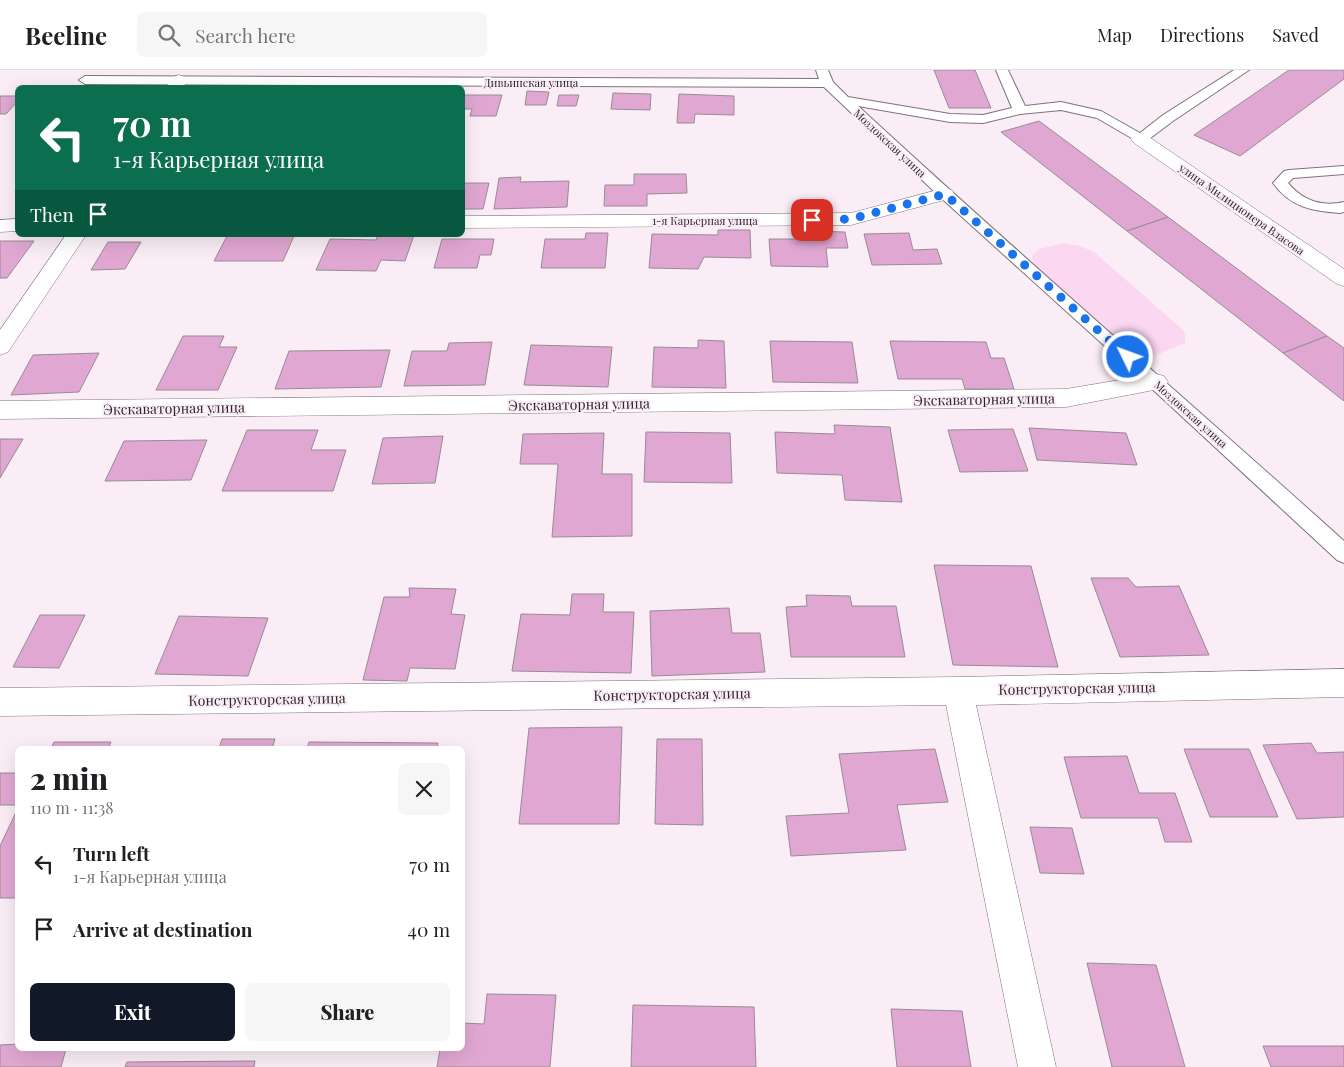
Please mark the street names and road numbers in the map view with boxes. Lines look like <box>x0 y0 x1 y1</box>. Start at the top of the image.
street label: Дивьинская улица <box>484 75 579 90</box>
street label: Моздокская улица <box>851 106 930 181</box>
street label: улица Милиционера Власова <box>1176 159 1308 258</box>
street label: 1-я Карьерная улица <box>652 213 758 228</box>
street label: Моздокская улица <box>1151 377 1231 451</box>
street label: Экскаваторная улица <box>913 388 1055 410</box>
street label: Экскаваторная улица <box>508 393 650 415</box>
street label: Экскаваторная улица <box>103 397 245 419</box>
street label: Конструкторская улица <box>998 677 1156 699</box>
street label: Конструкторская улица <box>593 683 751 705</box>
street label: Конструкторская улица <box>188 688 346 710</box>

